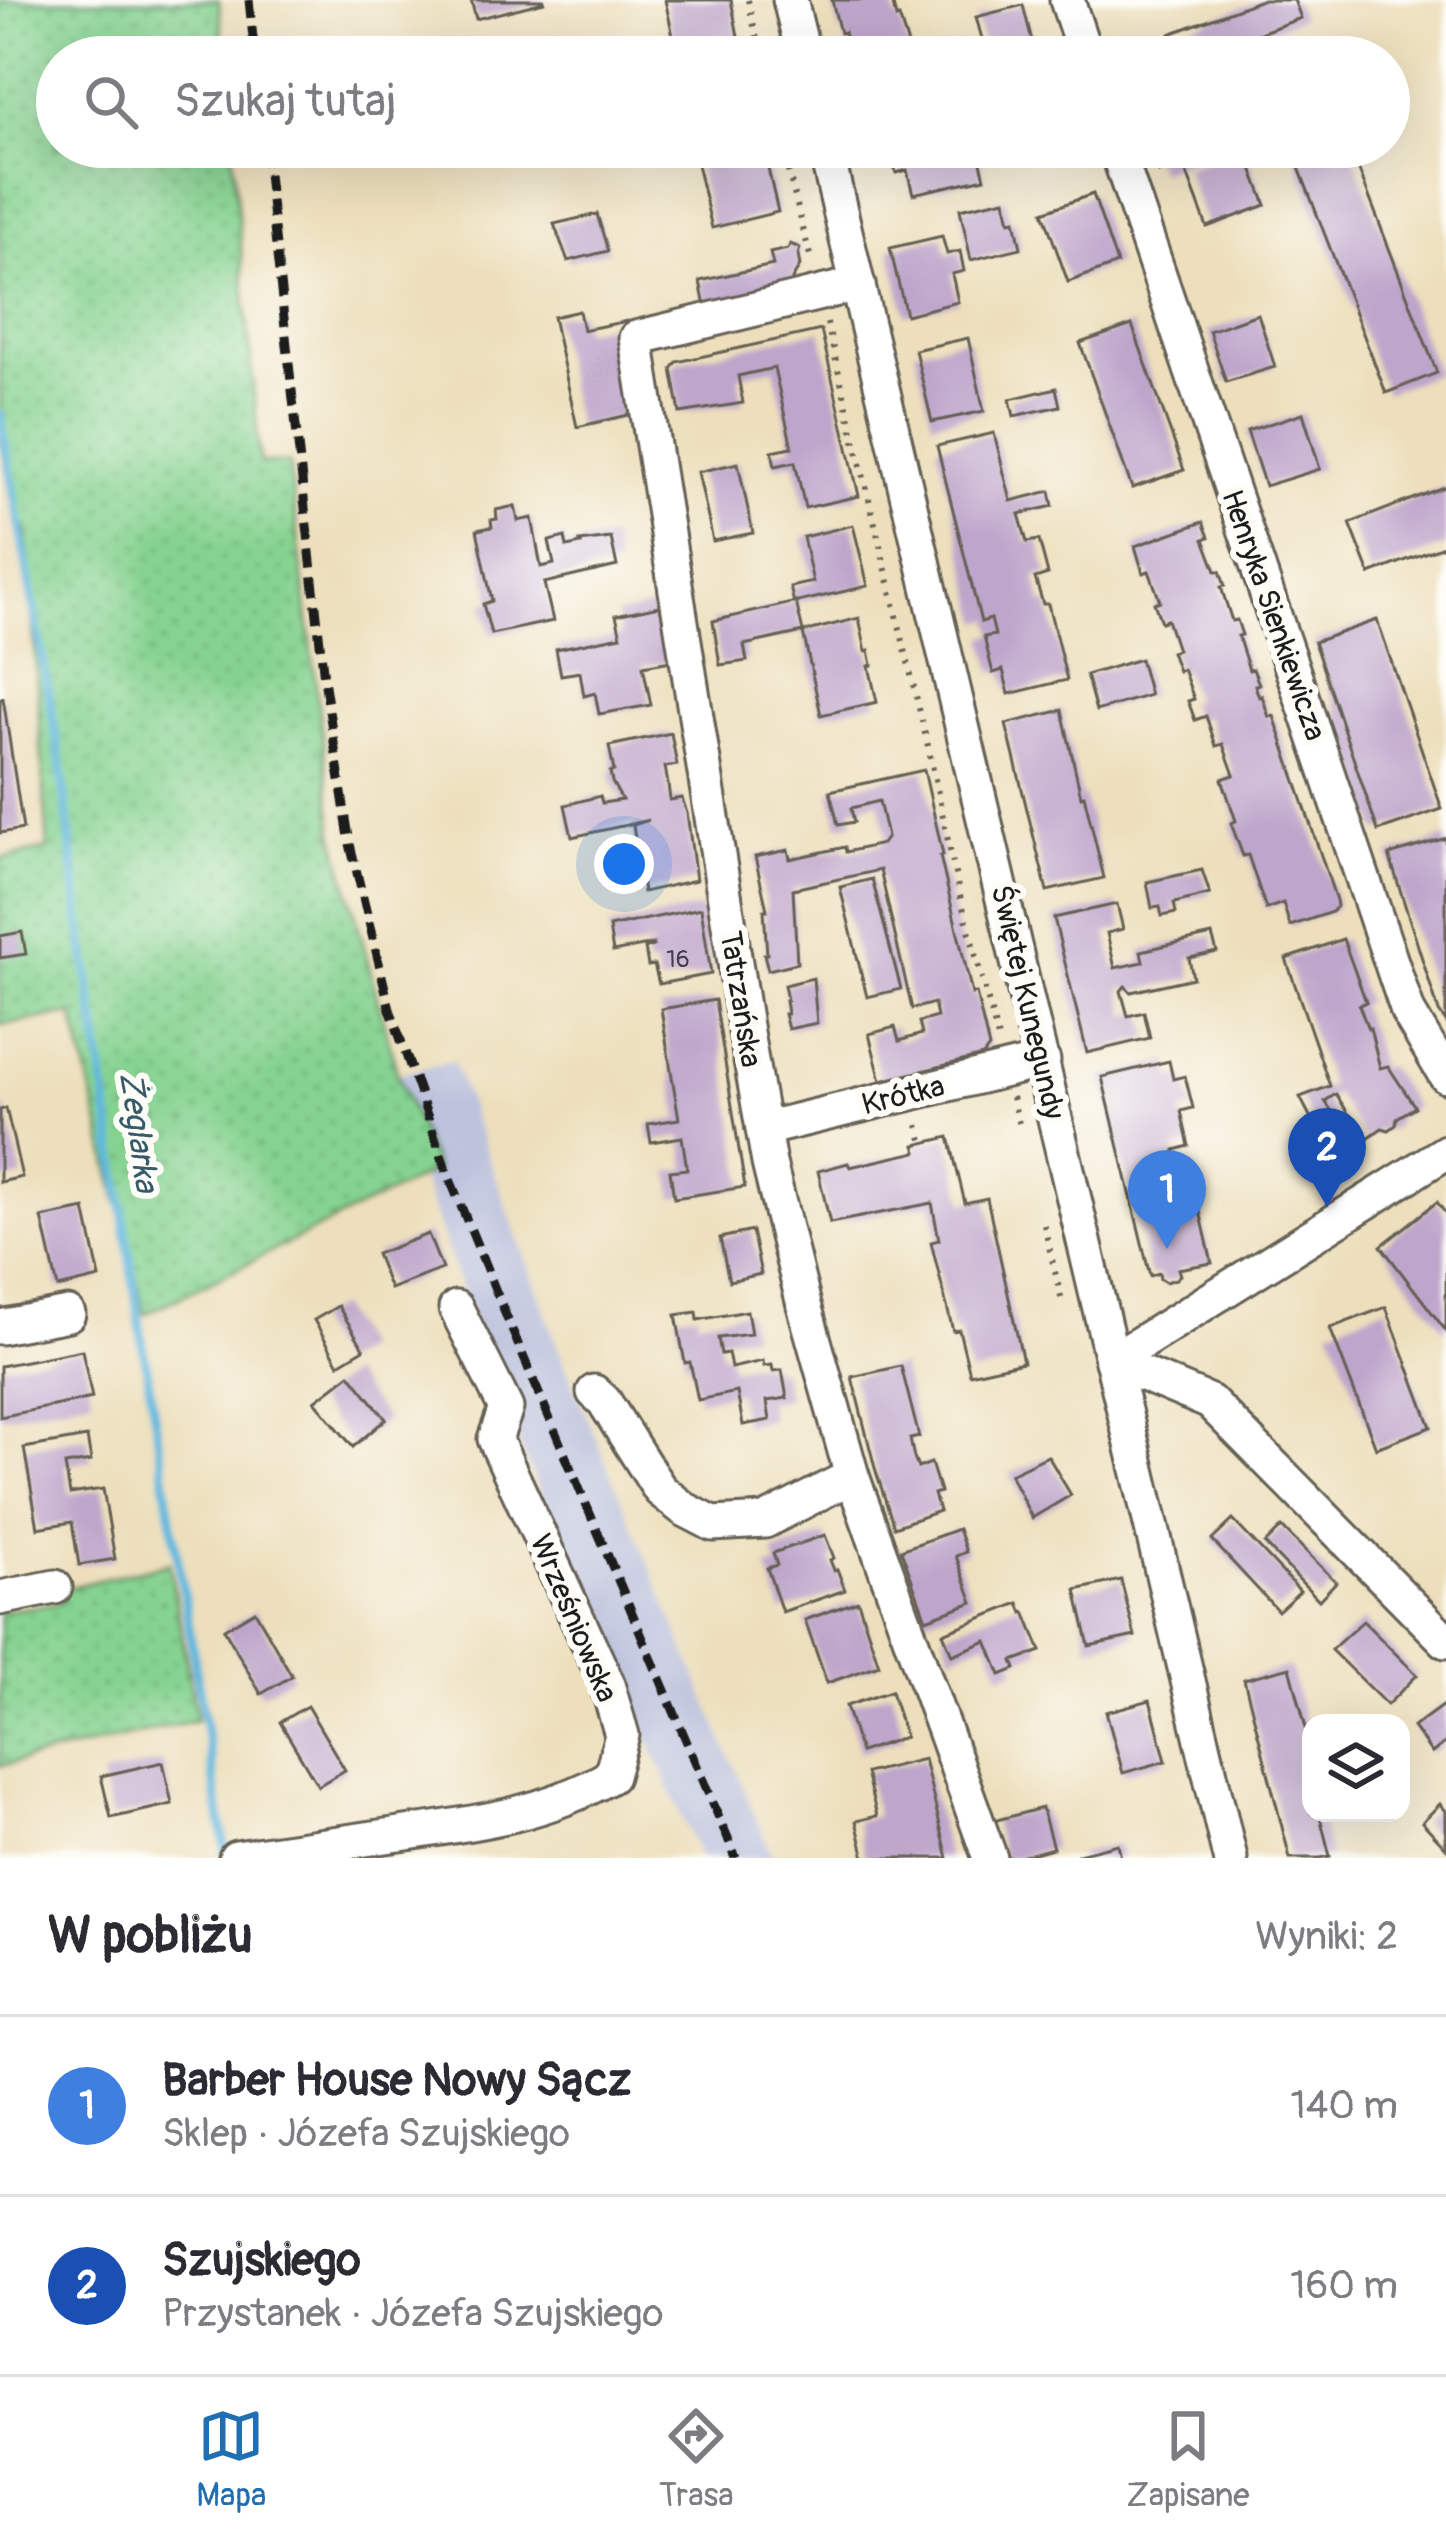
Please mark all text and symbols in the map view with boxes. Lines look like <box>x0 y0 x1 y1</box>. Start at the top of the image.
search box <box>36 36 1410 168</box>
icon: search <box>78 69 144 135</box>
text: Szukaj tutaj <box>174 74 396 130</box>
street label: Henryka Sienkiewicza <box>1213 485 1334 745</box>
your location <box>594 834 654 894</box>
street label: Świętej Kunegundy <box>983 881 1072 1123</box>
street label: Tatrzańska <box>711 928 770 1070</box>
house number: 16 <box>666 945 690 974</box>
street label: Krótka <box>858 1067 948 1124</box>
water label: Żeglarka <box>110 1070 167 1196</box>
pin: 2 <box>1288 1108 1366 1207</box>
pin: 1 <box>1128 1150 1206 1249</box>
street label: Wrześniowska <box>522 1529 625 1708</box>
map controls <box>1302 1714 1410 1822</box>
button: layers <box>1302 1714 1410 1822</box>
text: W pobliżu <box>48 1904 253 1968</box>
text: Wyniki: 2 <box>1255 1912 1398 1961</box>
text: Barber House Nowy Sącz <box>162 2053 631 2109</box>
text: 1 <box>79 2081 95 2130</box>
text: 140 m <box>1290 2081 1398 2130</box>
text: Sklep · Józefa Szujskiego <box>162 2109 570 2158</box>
text: Szujskiego <box>162 2233 361 2289</box>
text: 2 <box>76 2261 98 2310</box>
text: 160 m <box>1290 2261 1398 2310</box>
text: Przystanek · Józefa Szujskiego <box>162 2289 663 2338</box>
tab: Mapa <box>196 2403 266 2516</box>
tab: Trasa <box>659 2403 734 2516</box>
tab: Zapisane <box>1126 2403 1250 2516</box>

